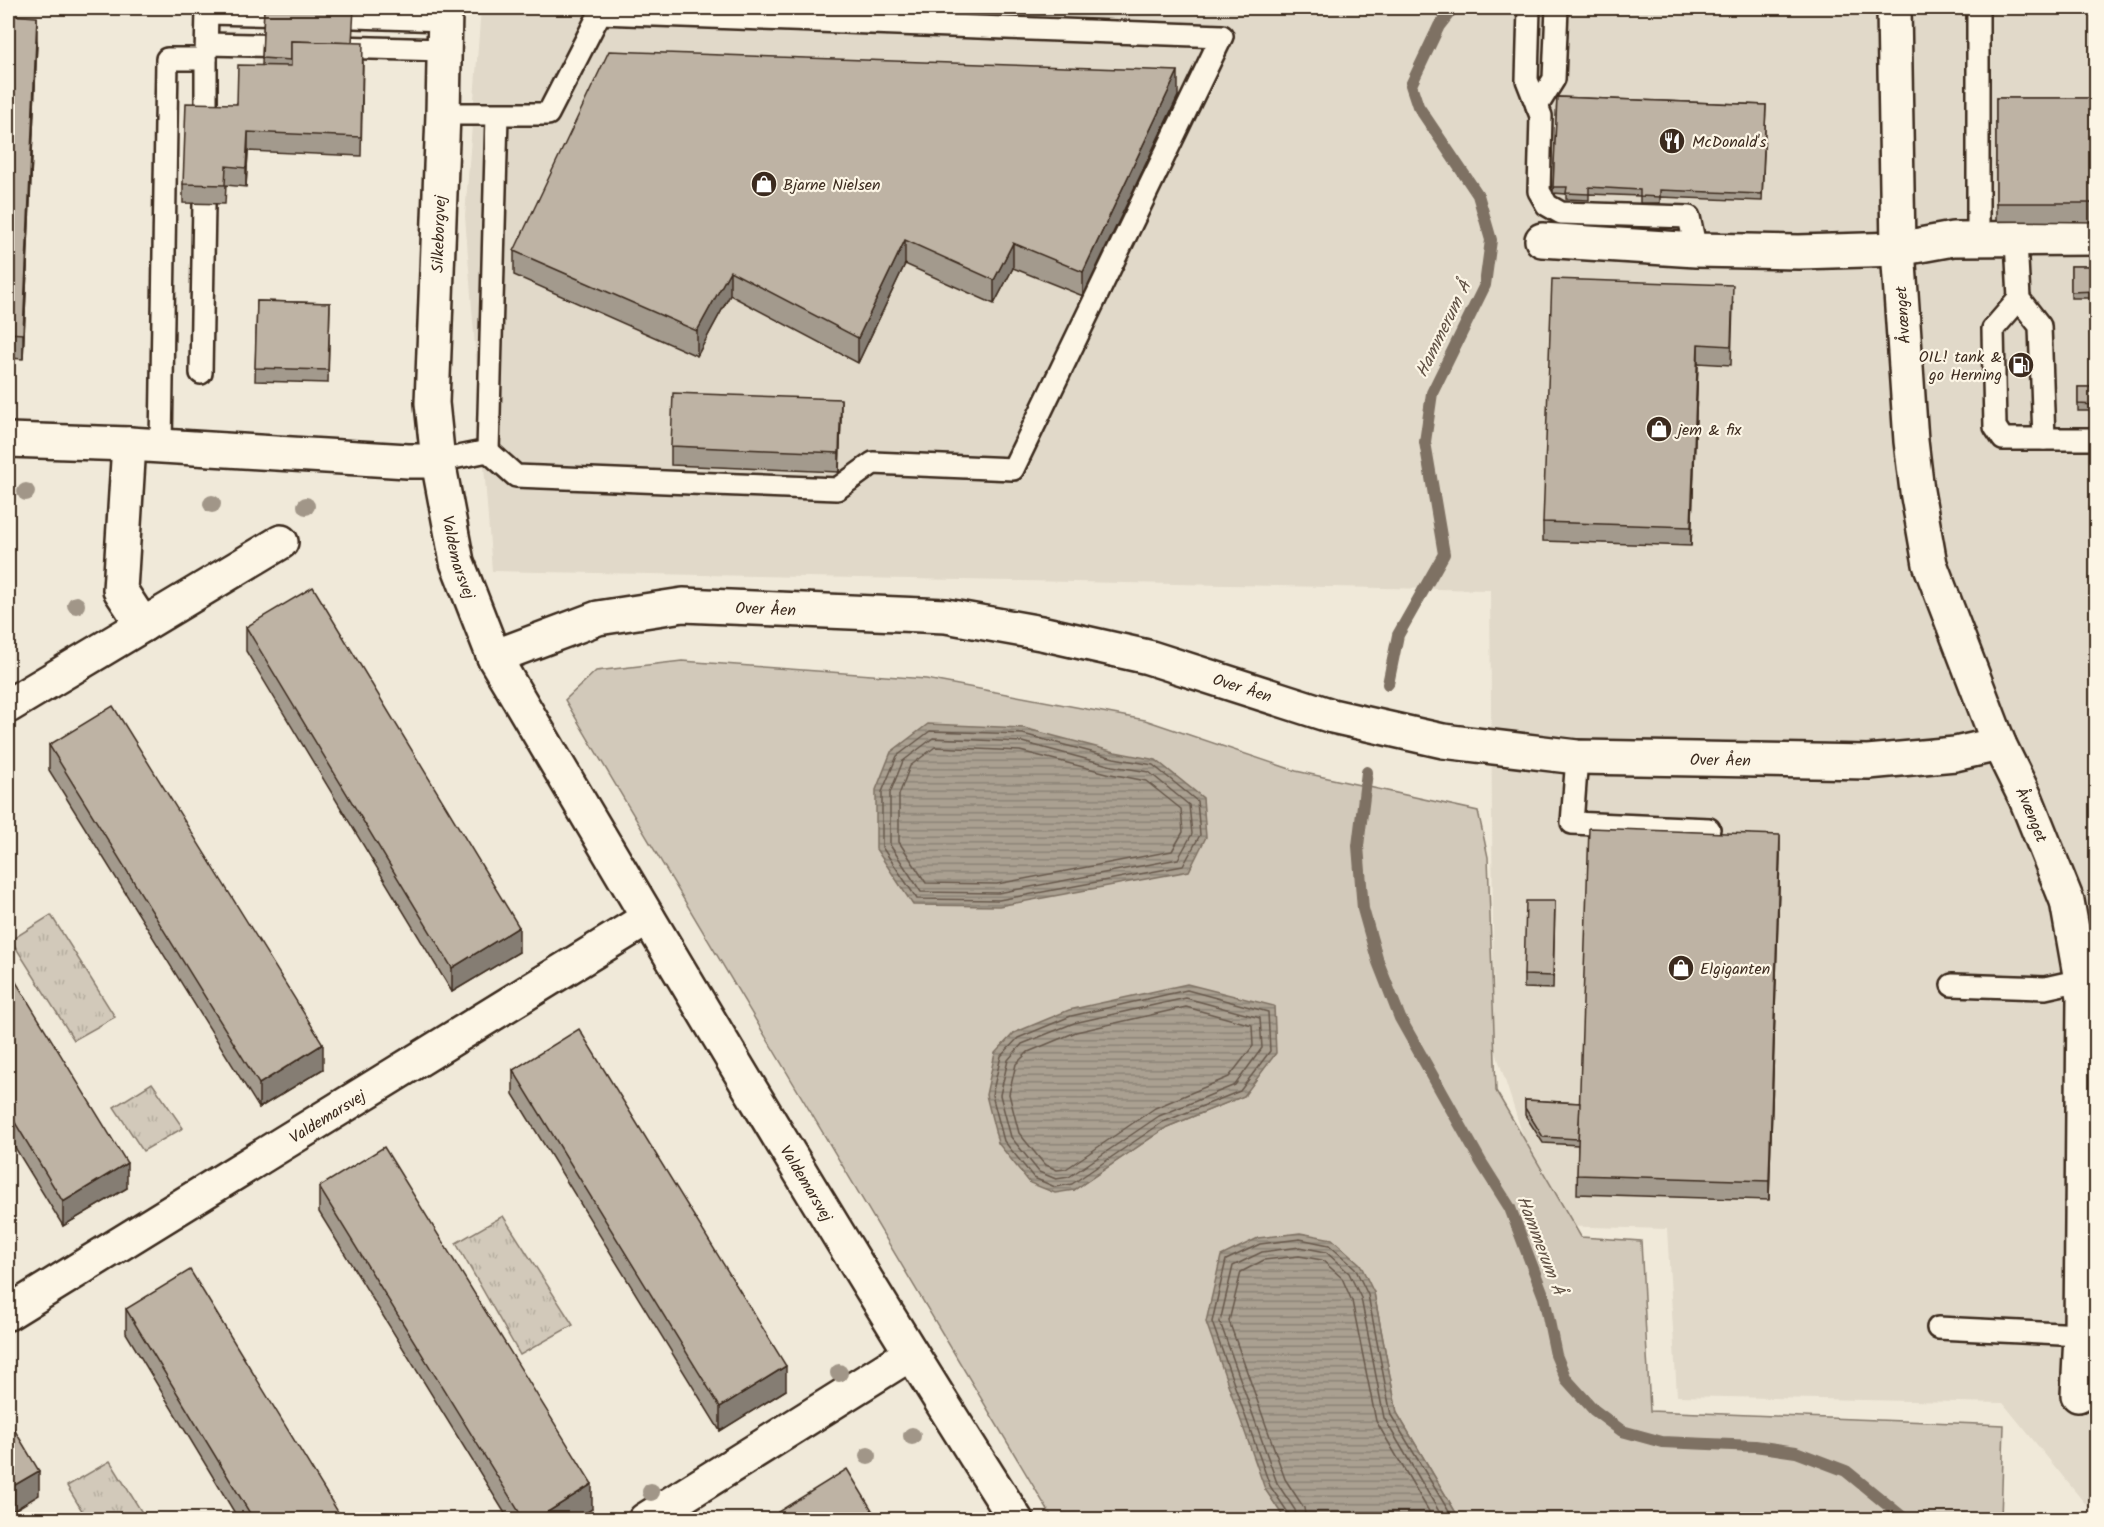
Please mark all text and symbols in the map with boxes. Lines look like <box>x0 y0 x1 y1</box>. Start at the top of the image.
restaurant icon: McDonald's <box>1657 126 1687 156</box>
place label: McDonald's <box>1692 130 1767 155</box>
shop icon: Bjarne Nielsen <box>749 169 779 199</box>
place label: Bjarne Nielsen <box>783 173 881 198</box>
street label: Silkeborgvej <box>426 194 453 273</box>
water label: Hammerum Å <box>1408 275 1481 383</box>
street label: Åvænget <box>1889 284 1918 345</box>
place label: OIL! tank & go Herning <box>1919 345 2002 388</box>
fuel station icon: OIL! tank & go Herning <box>2006 350 2036 380</box>
shop icon: jem & fix <box>1644 414 1674 444</box>
place label: jem & fix <box>1674 418 1743 443</box>
street label: Valdemarsvej <box>435 514 482 604</box>
street label: Over Åen <box>735 596 797 624</box>
street label: Over Åen <box>1209 668 1275 710</box>
street label: Over Åen <box>1690 748 1751 774</box>
street label: Åvænget <box>2008 783 2054 847</box>
shop icon: Elgiganten <box>1666 953 1696 983</box>
place label: Elgiganten <box>1700 957 1770 982</box>
street label: Valdemarsvej <box>285 1084 372 1150</box>
street label: Valdemarsvej <box>773 1141 839 1228</box>
water label: Hammerum Å <box>1507 1192 1573 1301</box>

